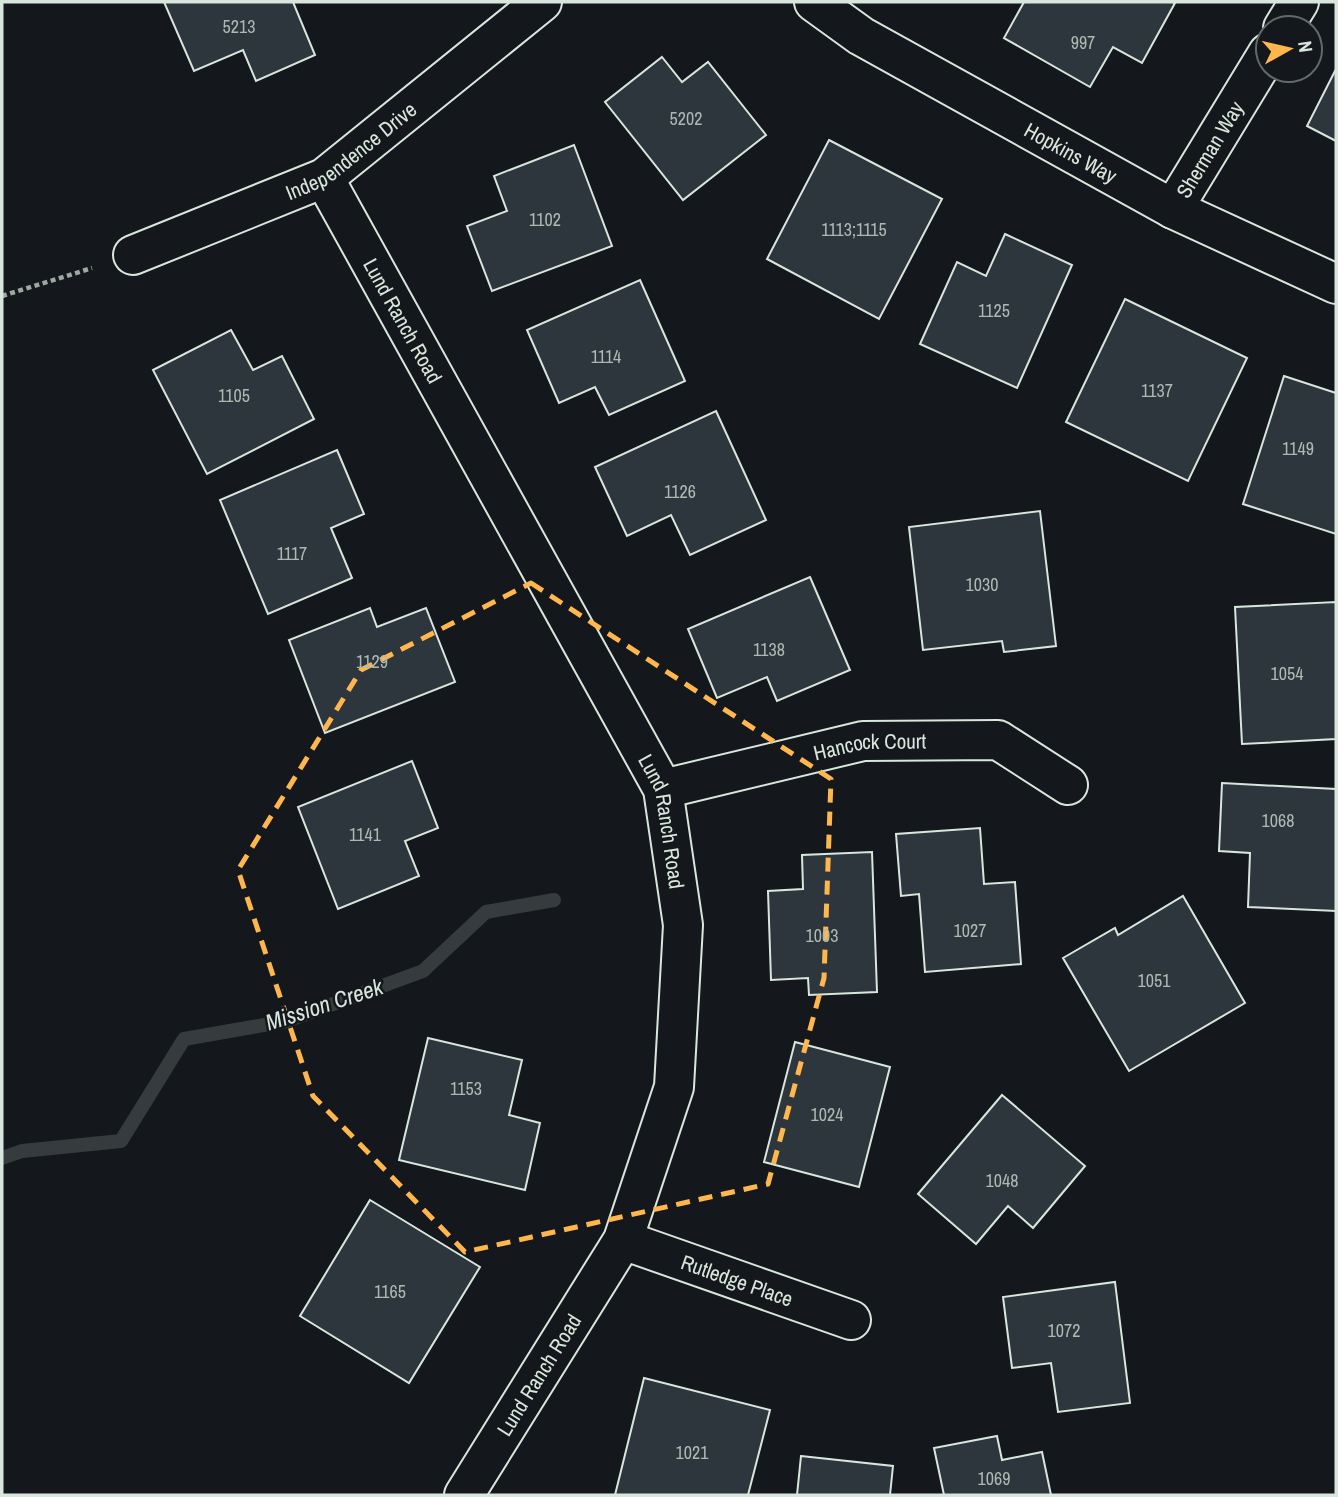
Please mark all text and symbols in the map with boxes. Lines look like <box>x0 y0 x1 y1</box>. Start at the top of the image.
house number: 5213 <box>223 14 255 39</box>
north arrow <box>1254 14 1324 84</box>
house number: 997 <box>1071 30 1095 55</box>
text: N <box>1292 39 1319 54</box>
street label: Independence Drive <box>281 95 422 207</box>
street label: Sherman Way <box>1169 95 1250 203</box>
house number: 5202 <box>670 106 702 131</box>
street label: Hopkins Way <box>1019 115 1123 190</box>
house number: 1102 <box>529 207 561 232</box>
house number: 1113;1115 <box>821 217 887 242</box>
street label: Lund Ranch Road <box>357 253 449 388</box>
house number: 1125 <box>978 298 1010 323</box>
house number: 1114 <box>591 344 621 369</box>
house number: 1137 <box>1141 378 1173 403</box>
house number: 1105 <box>218 383 250 408</box>
house number: 1149 <box>1282 436 1314 461</box>
house number: 1126 <box>664 479 696 504</box>
house number: 1117 <box>277 541 307 566</box>
house number: 1030 <box>966 572 998 597</box>
house number: 1138 <box>753 637 785 662</box>
house number: 1129 <box>356 649 388 674</box>
house number: 1054 <box>1271 661 1303 686</box>
street label: Hancock Court <box>810 726 927 767</box>
street label: Lund Ranch Road <box>632 749 692 891</box>
house number: 1068 <box>1262 808 1294 833</box>
house number: 1141 <box>349 822 382 847</box>
house number: 1027 <box>954 918 986 943</box>
house number: 1003 <box>806 923 838 948</box>
house number: 1051 <box>1138 968 1171 993</box>
water label: Mission Creek <box>261 970 388 1038</box>
house number: 1153 <box>450 1076 482 1101</box>
house number: 1024 <box>811 1102 843 1127</box>
house number: 1048 <box>986 1168 1018 1193</box>
street label: Rutledge Place <box>677 1247 797 1313</box>
house number: 1165 <box>374 1279 406 1304</box>
street label: Lund Ranch Road <box>490 1308 588 1442</box>
house number: 1072 <box>1048 1318 1080 1343</box>
house number: 1021 <box>676 1440 709 1465</box>
house number: 1069 <box>978 1466 1010 1491</box>

